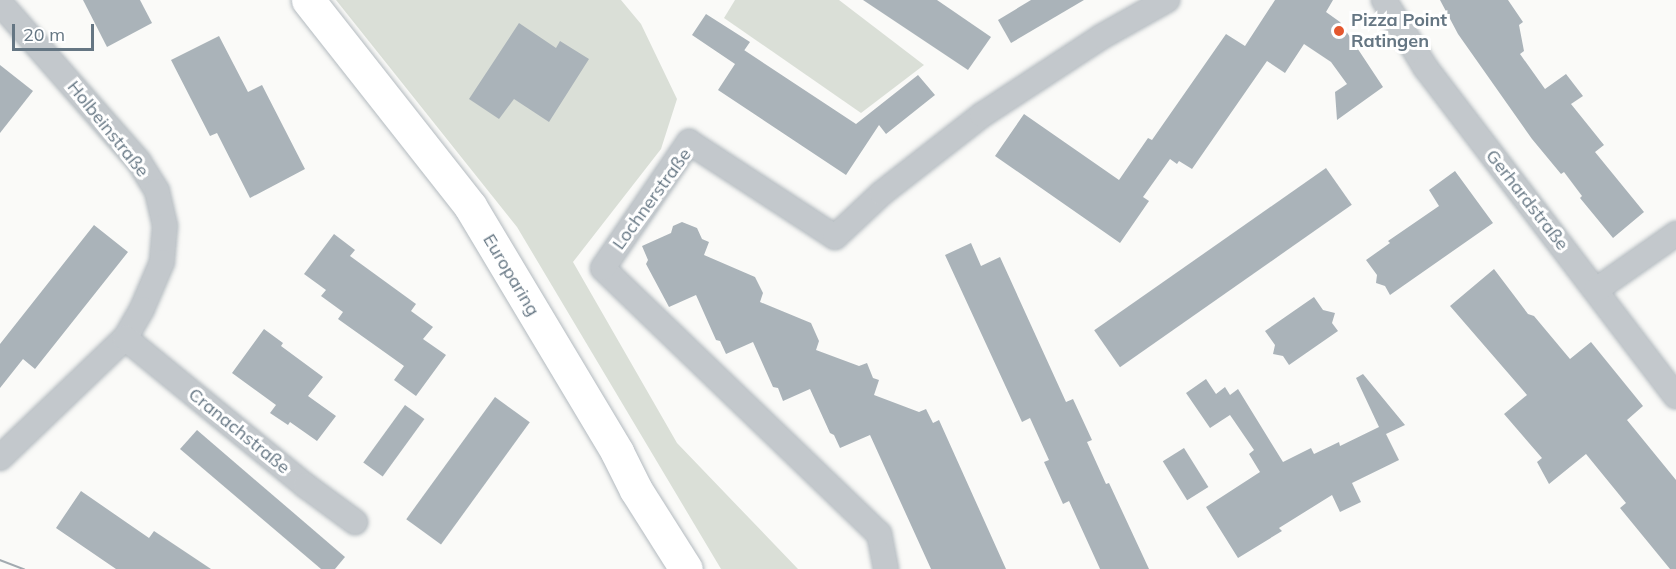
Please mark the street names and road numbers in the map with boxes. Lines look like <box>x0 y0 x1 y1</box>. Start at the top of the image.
street label: Holbeinstraße <box>63 77 153 181</box>
street label: Lochnerstraße <box>608 144 696 254</box>
street label: Gerhardstraße <box>1481 145 1573 255</box>
street label: Europaring <box>478 230 544 320</box>
street label: Cranachstraße <box>184 384 294 478</box>

